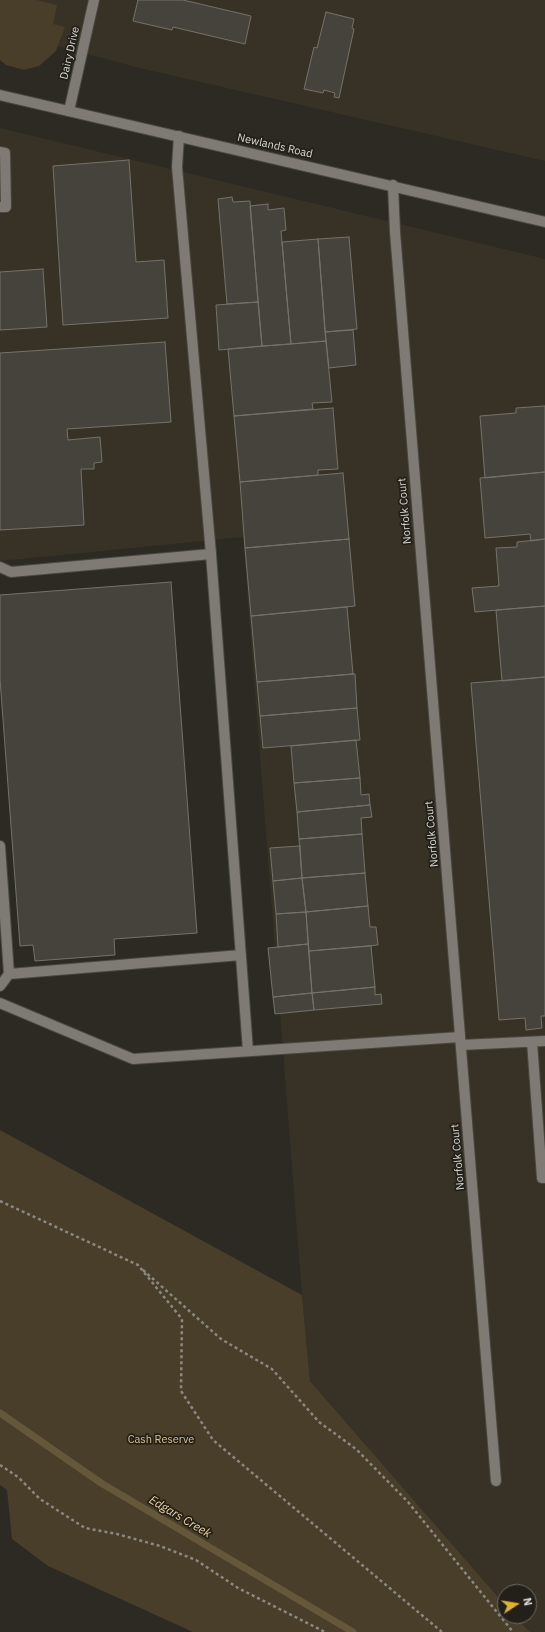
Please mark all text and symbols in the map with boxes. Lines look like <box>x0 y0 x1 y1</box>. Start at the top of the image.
street label: Dairy Drive <box>58 25 82 81</box>
street label: Newlands Road <box>236 131 314 161</box>
street label: Norfolk Court <box>396 477 414 545</box>
street label: Norfolk Court <box>423 800 441 868</box>
street label: Norfolk Court <box>449 1123 467 1191</box>
park label: Cash Reserve <box>128 1433 194 1447</box>
water label: Edgars Creek <box>146 1493 214 1541</box>
north arrow <box>497 1584 537 1624</box>
text: N <box>520 1596 535 1607</box>

